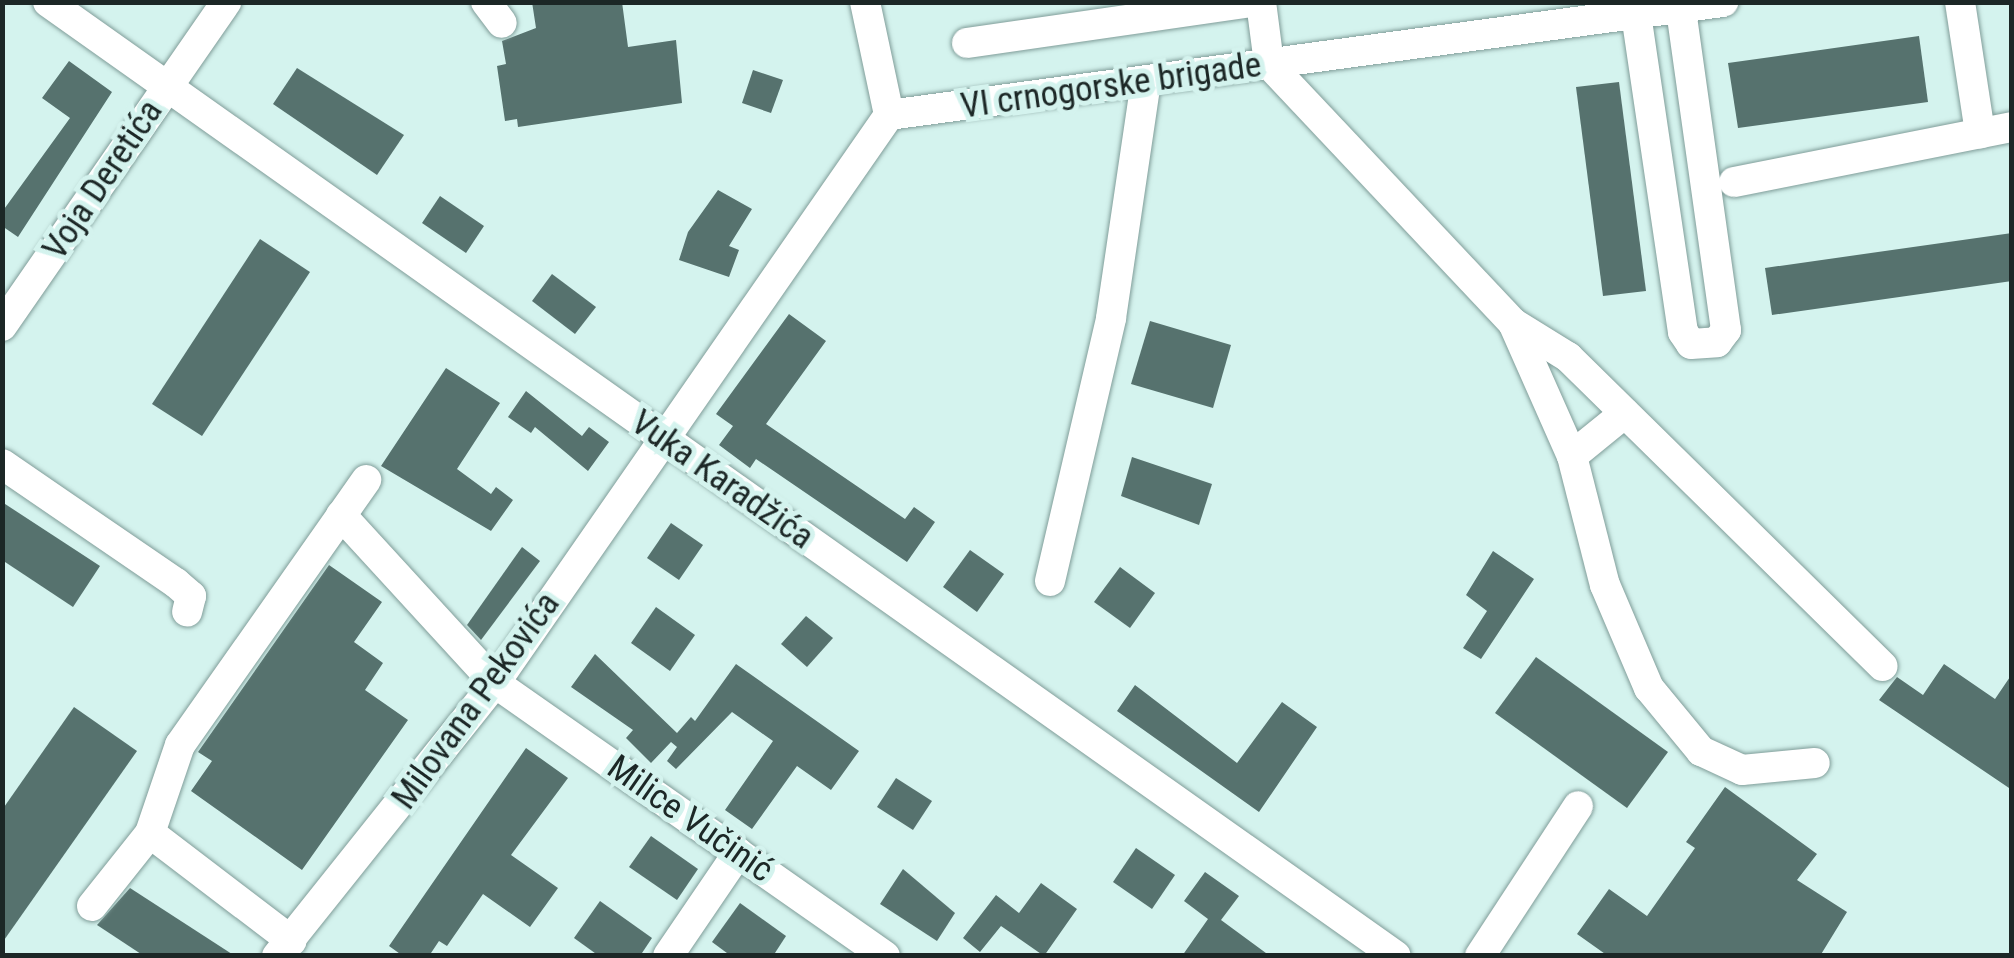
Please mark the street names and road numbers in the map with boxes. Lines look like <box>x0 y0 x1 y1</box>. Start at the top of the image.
street label: VI crnogorske brigade <box>958 44 1264 128</box>
street label: Voja Deretića <box>34 92 172 268</box>
street label: Vuka Karadžića <box>623 402 821 558</box>
street label: Milovana Pekovića <box>383 584 569 818</box>
street label: Milice Vučinić <box>599 747 781 891</box>

